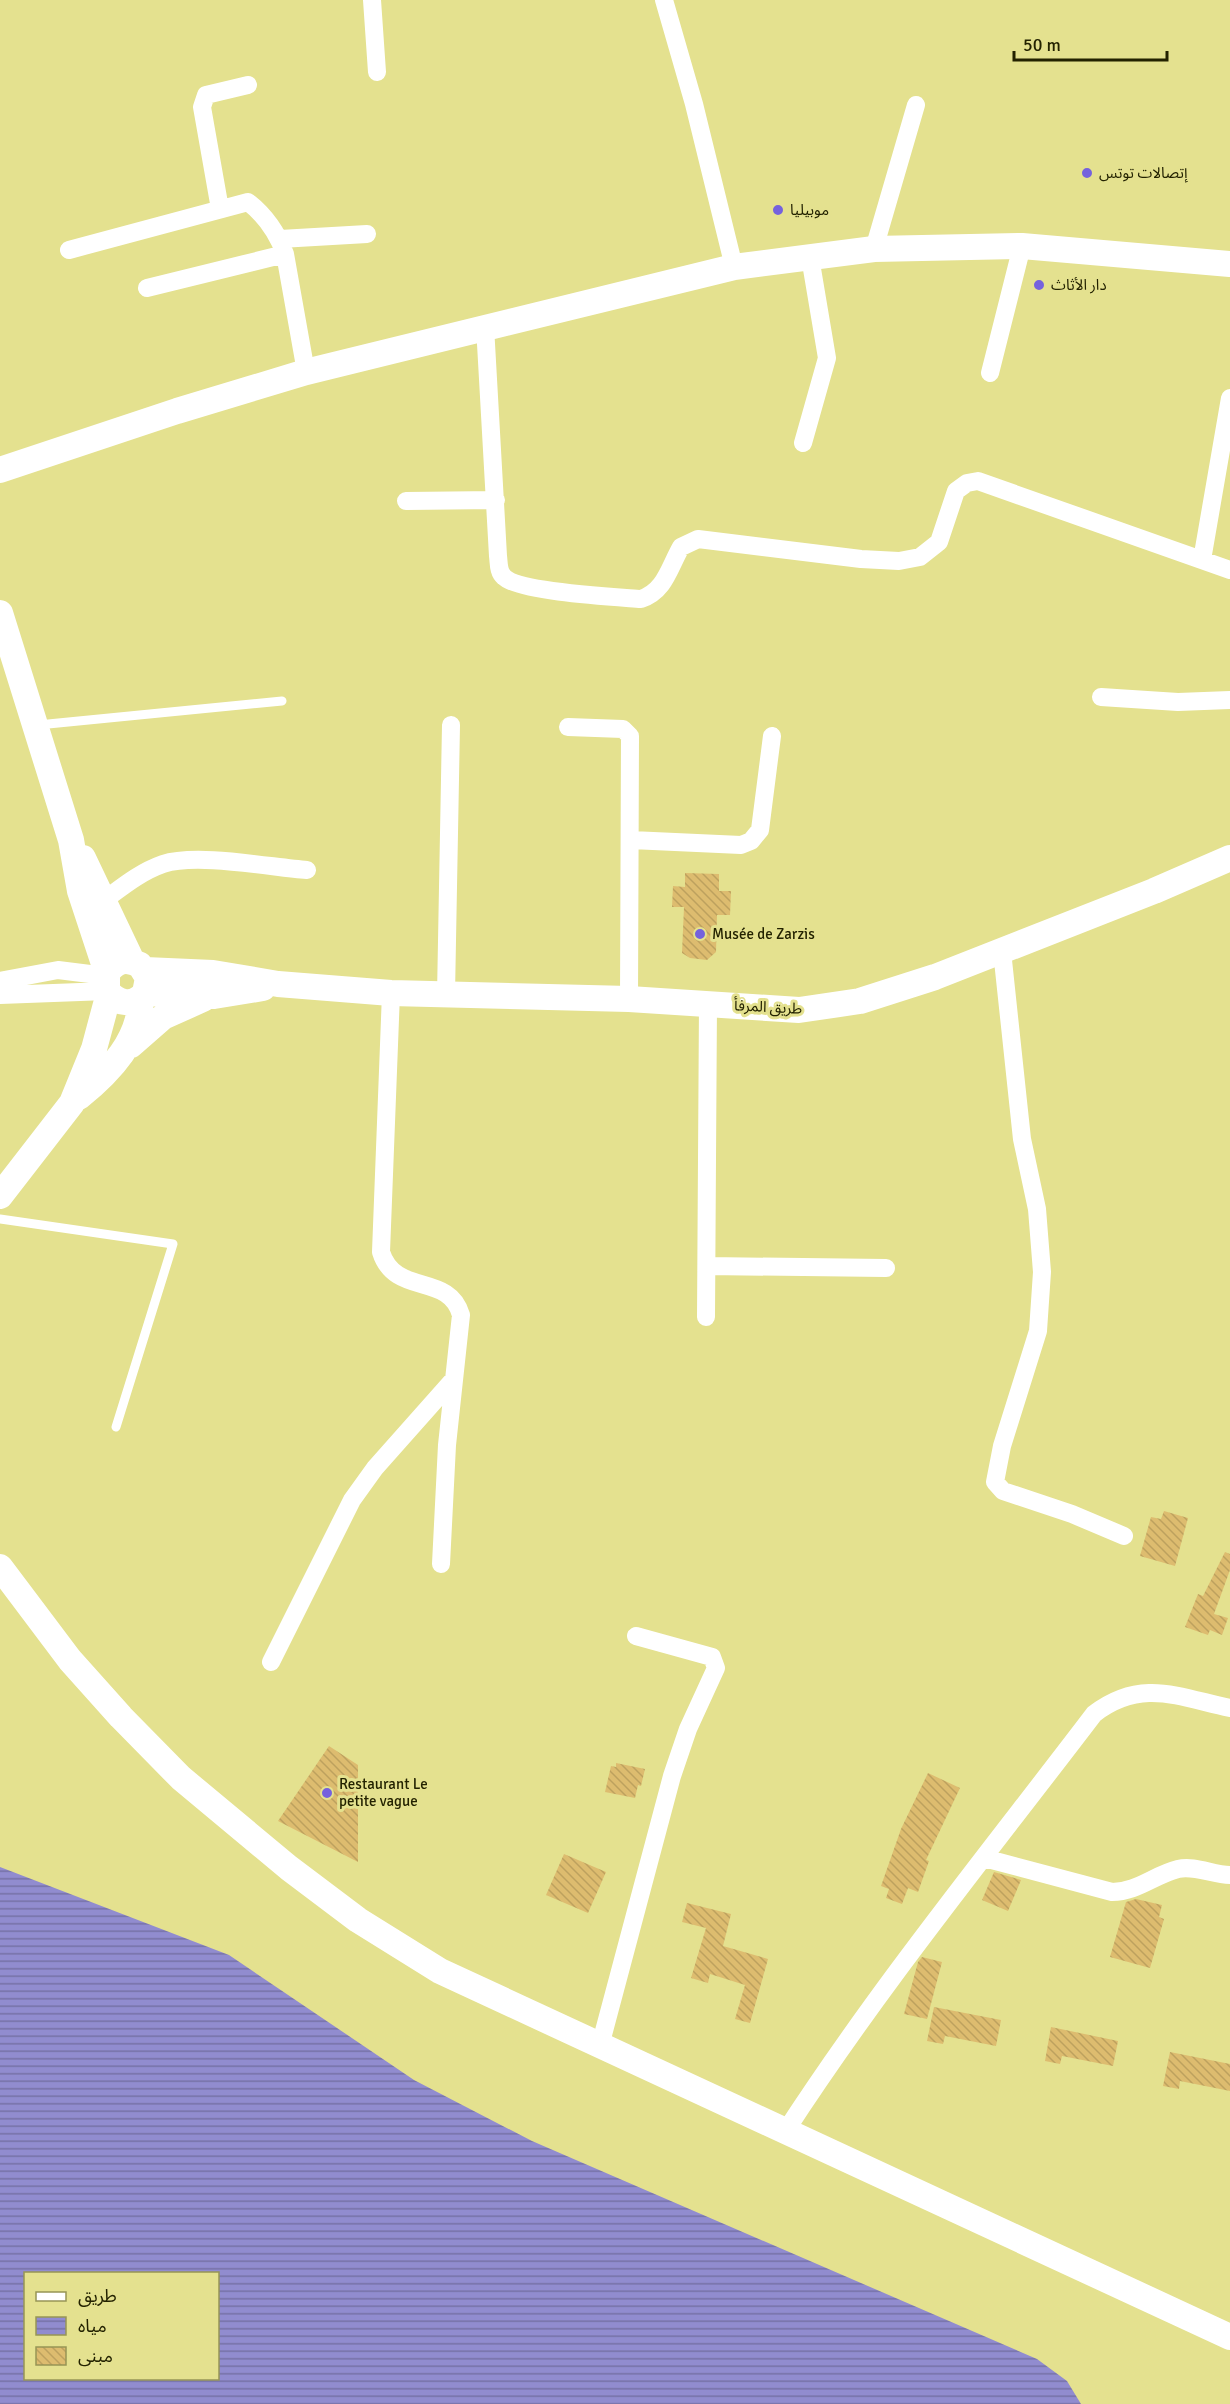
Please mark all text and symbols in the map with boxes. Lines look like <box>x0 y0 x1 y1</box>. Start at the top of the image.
scale bar <box>1014 24 1167 62</box>
text: 50 m <box>1023 34 1061 56</box>
place label: إتصالات توتس <box>1099 164 1188 183</box>
marker: إتصالات توتس <box>1080 166 1094 180</box>
place label: موبيليا <box>790 201 829 219</box>
marker: موبيليا <box>771 203 785 217</box>
place label: دار الأثاث <box>1051 276 1107 294</box>
marker: دار الأثاث <box>1032 278 1046 292</box>
place label: Musée de Zarzis <box>712 925 815 943</box>
marker: Musée de Zarzis <box>693 927 707 941</box>
street label: طريق المرفأ <box>733 996 803 1019</box>
place label: Restaurant Le petite vague <box>339 1775 428 1810</box>
marker: Restaurant Le petite vague <box>320 1786 334 1800</box>
legend <box>24 2272 219 2380</box>
text: طريق <box>78 2285 117 2307</box>
text: مياه <box>78 2315 107 2337</box>
text: مبنى <box>78 2345 113 2367</box>

